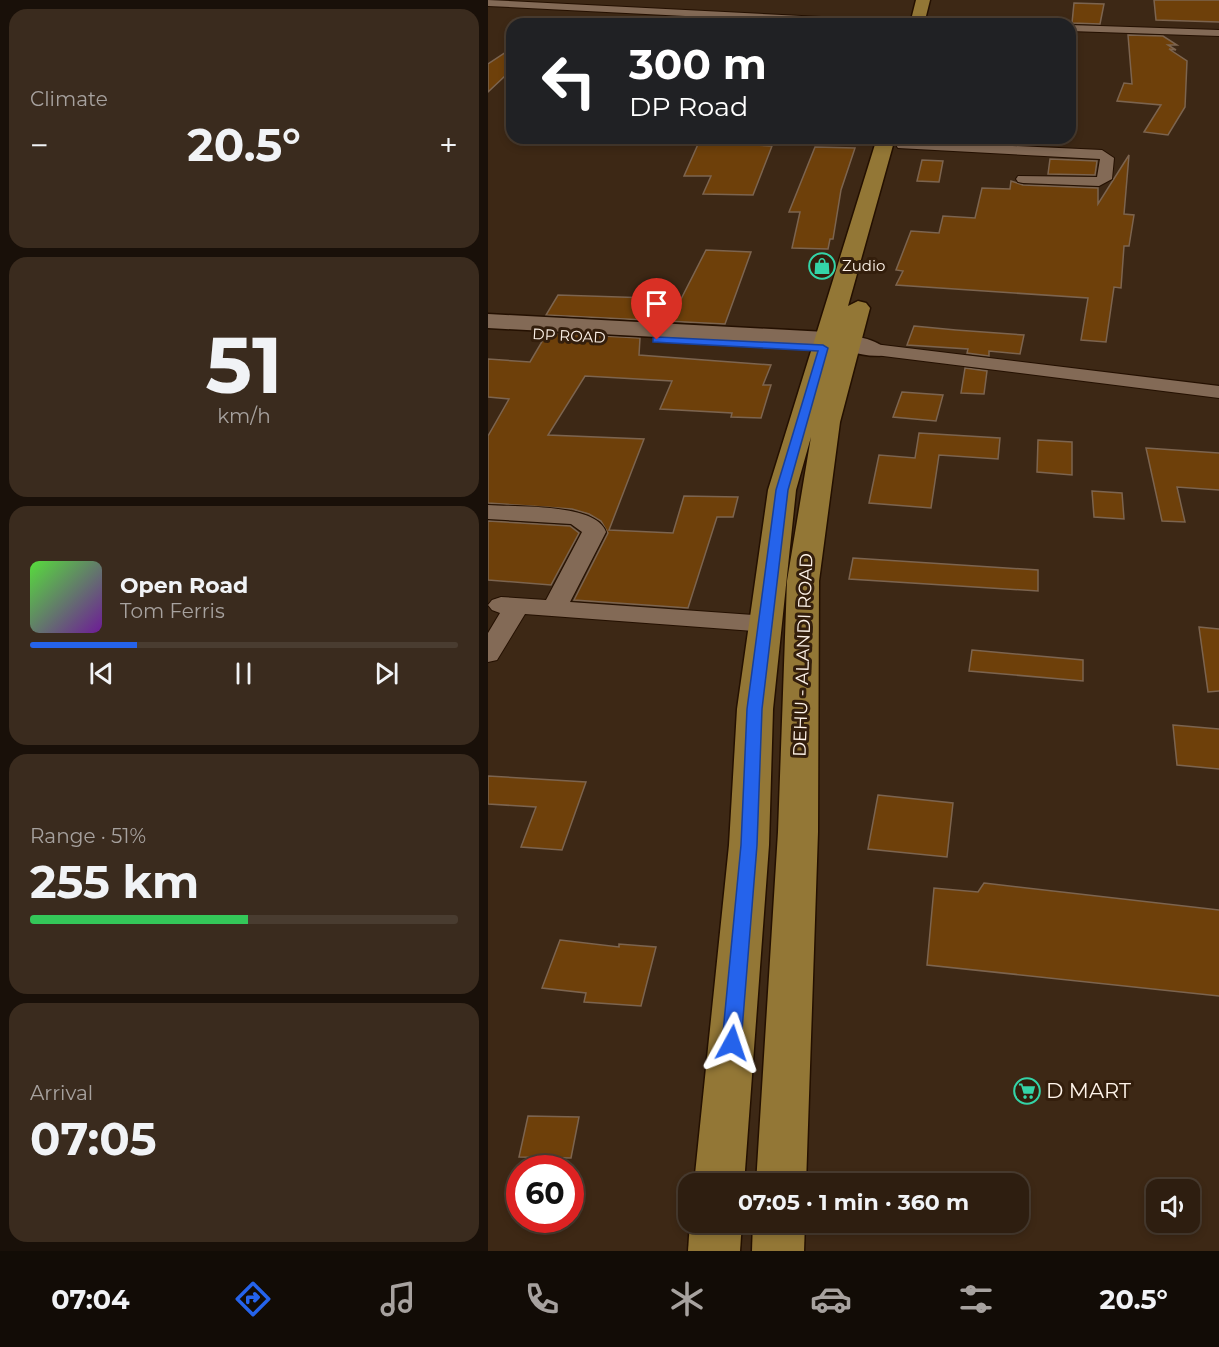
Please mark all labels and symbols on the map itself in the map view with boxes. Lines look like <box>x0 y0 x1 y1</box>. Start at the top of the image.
shop icon: Zudio <box>807 251 837 281</box>
place label: Zudio <box>842 256 885 275</box>
pin <box>631 278 682 340</box>
street label: DP ROAD <box>532 324 606 347</box>
street label: DEHU - ALANDI ROAD <box>788 553 818 757</box>
position arrow <box>700 1011 764 1075</box>
supermarket icon: D MART <box>1012 1076 1042 1106</box>
place label: D MART <box>1046 1078 1131 1103</box>
speed limit sign: 60 <box>506 1155 584 1233</box>

